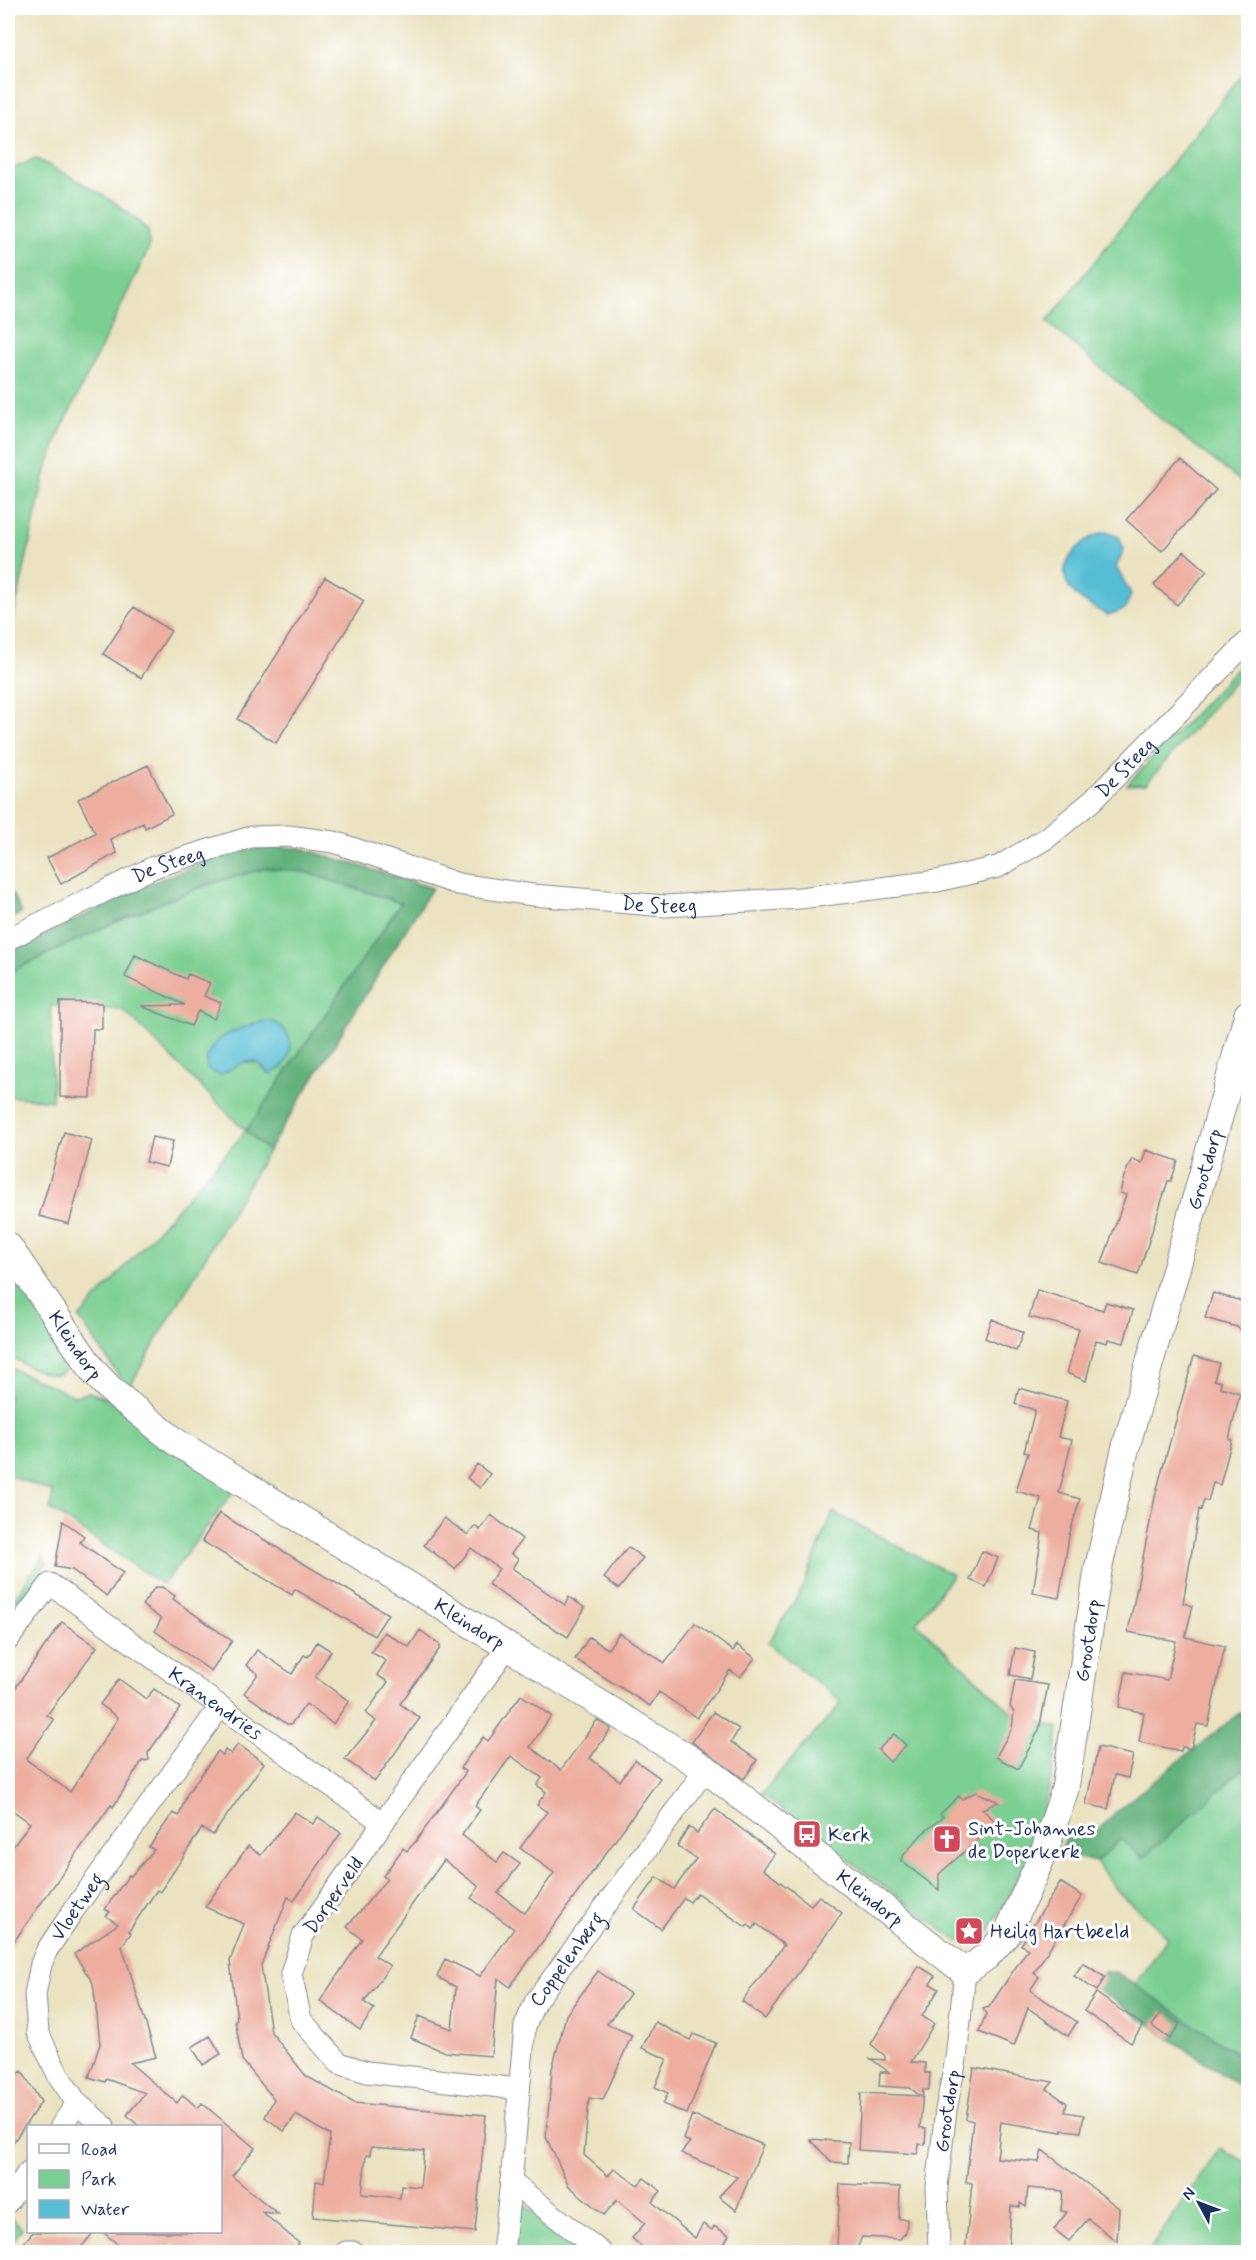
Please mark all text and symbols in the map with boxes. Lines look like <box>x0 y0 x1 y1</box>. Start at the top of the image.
street label: De Steeg <box>1090 732 1162 805</box>
street label: De Steeg <box>128 840 208 891</box>
street label: De Steeg <box>621 890 697 921</box>
street label: Grootdorp <box>1181 1126 1230 1213</box>
street label: Kleindorp <box>41 1306 107 1387</box>
street label: Kleindorp <box>429 1592 510 1657</box>
street label: Grootdorp <box>1069 1597 1108 1684</box>
street label: Kranendries <box>162 1661 268 1747</box>
place label: Sint-Johannes de Doperkerk <box>968 1816 1095 1866</box>
bus stop icon: Kerk <box>791 1818 823 1850</box>
place label: Kerk <box>828 1822 870 1849</box>
church icon: Sint-Johannes de Doperkerk <box>931 1823 963 1855</box>
street label: Dorperveld <box>298 1852 371 1940</box>
street label: Kleindorp <box>830 1864 909 1934</box>
street label: Vloetweg <box>45 1868 113 1947</box>
street label: Coppelenberg <box>524 1907 613 2013</box>
place icon: Heilig Hartbeeld <box>953 1915 985 1947</box>
place label: Heilig Hartbeeld <box>990 1919 1129 1946</box>
street label: Grootdorp <box>929 2067 969 2154</box>
legend <box>27 2125 222 2233</box>
text: Road <box>81 2138 117 2162</box>
text: Park <box>81 2168 117 2192</box>
north arrow <box>1169 2173 1229 2233</box>
text: N <box>1177 2183 1200 2205</box>
text: Water <box>81 2198 130 2222</box>

